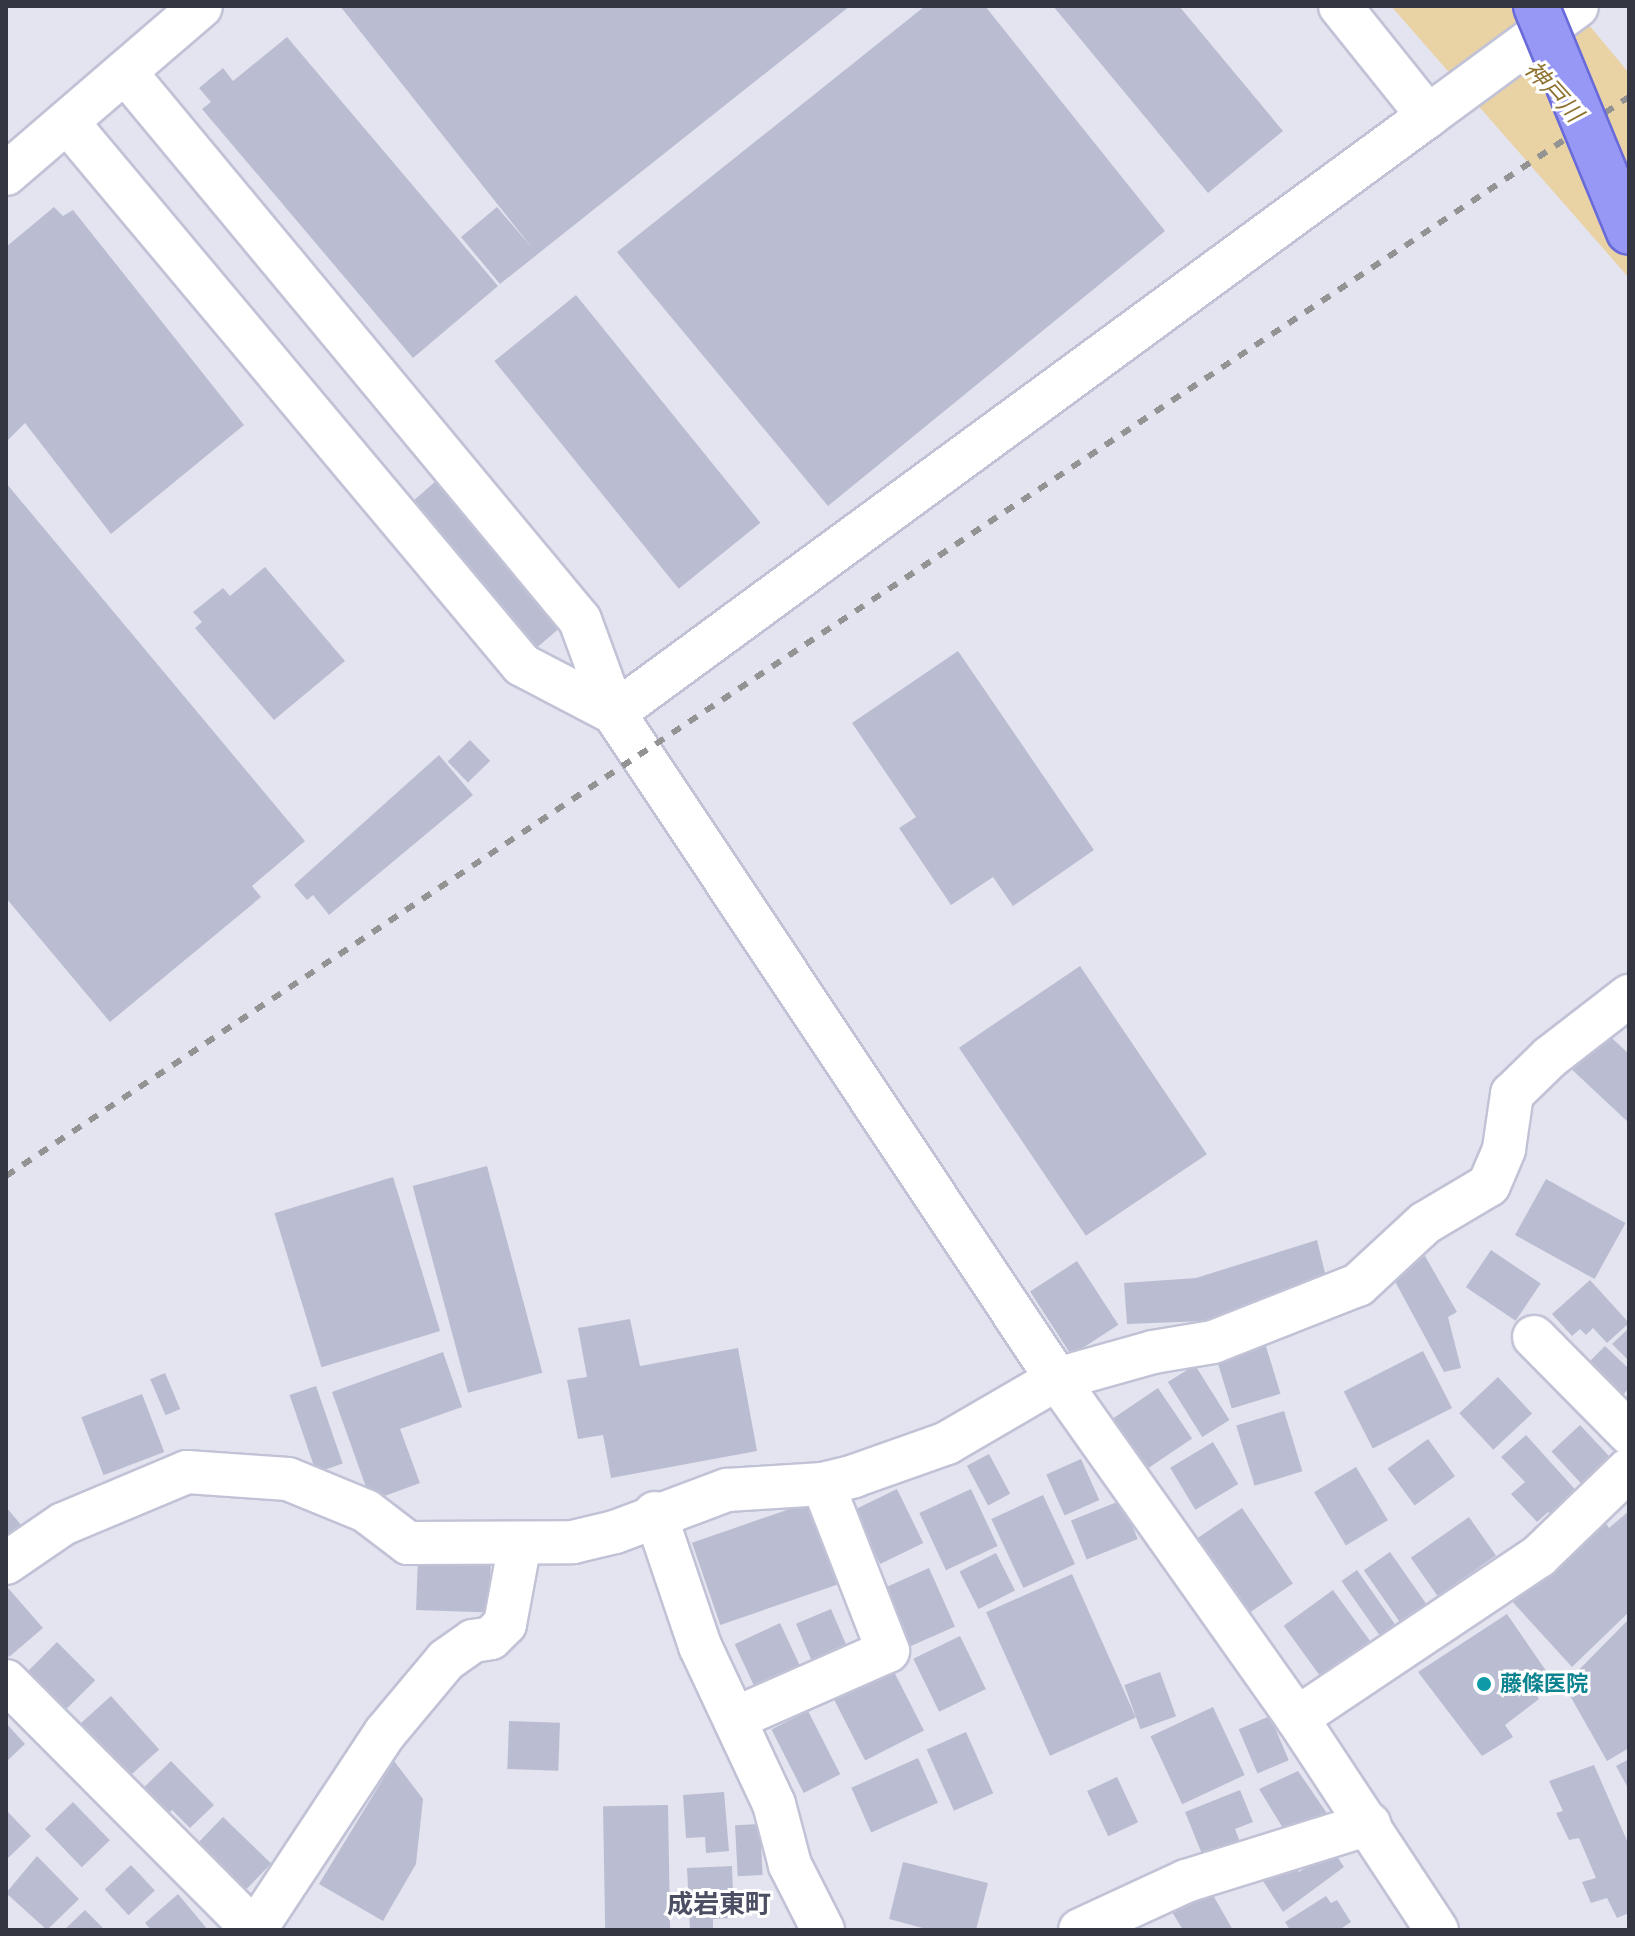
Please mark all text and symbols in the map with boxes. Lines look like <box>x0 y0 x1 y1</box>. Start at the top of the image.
water label: 神戸川 <box>1518 56 1588 128</box>
place label: 藤條医院 <box>1500 1671 1588 1697</box>
marker: 藤條医院 <box>1475 1675 1493 1693</box>
district label: 成岩東町 <box>667 1889 771 1921</box>

